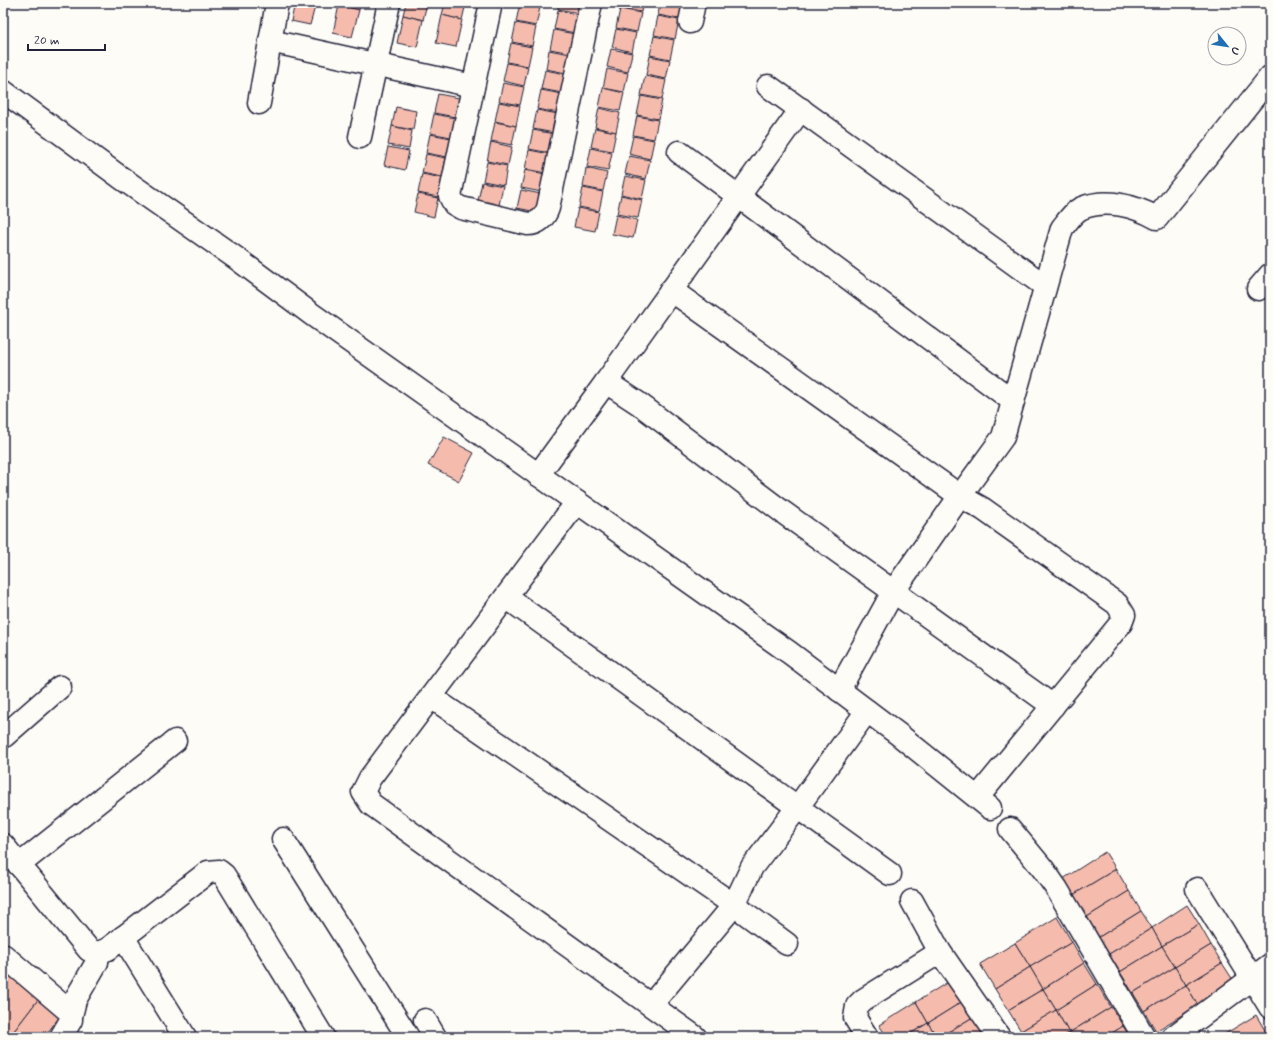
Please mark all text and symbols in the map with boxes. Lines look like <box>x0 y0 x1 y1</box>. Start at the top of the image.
scale bar <box>28 26 105 52</box>
north arrow <box>1207 26 1247 66</box>
text: 20 m <box>34 33 60 49</box>
text: U <box>1227 44 1243 57</box>

